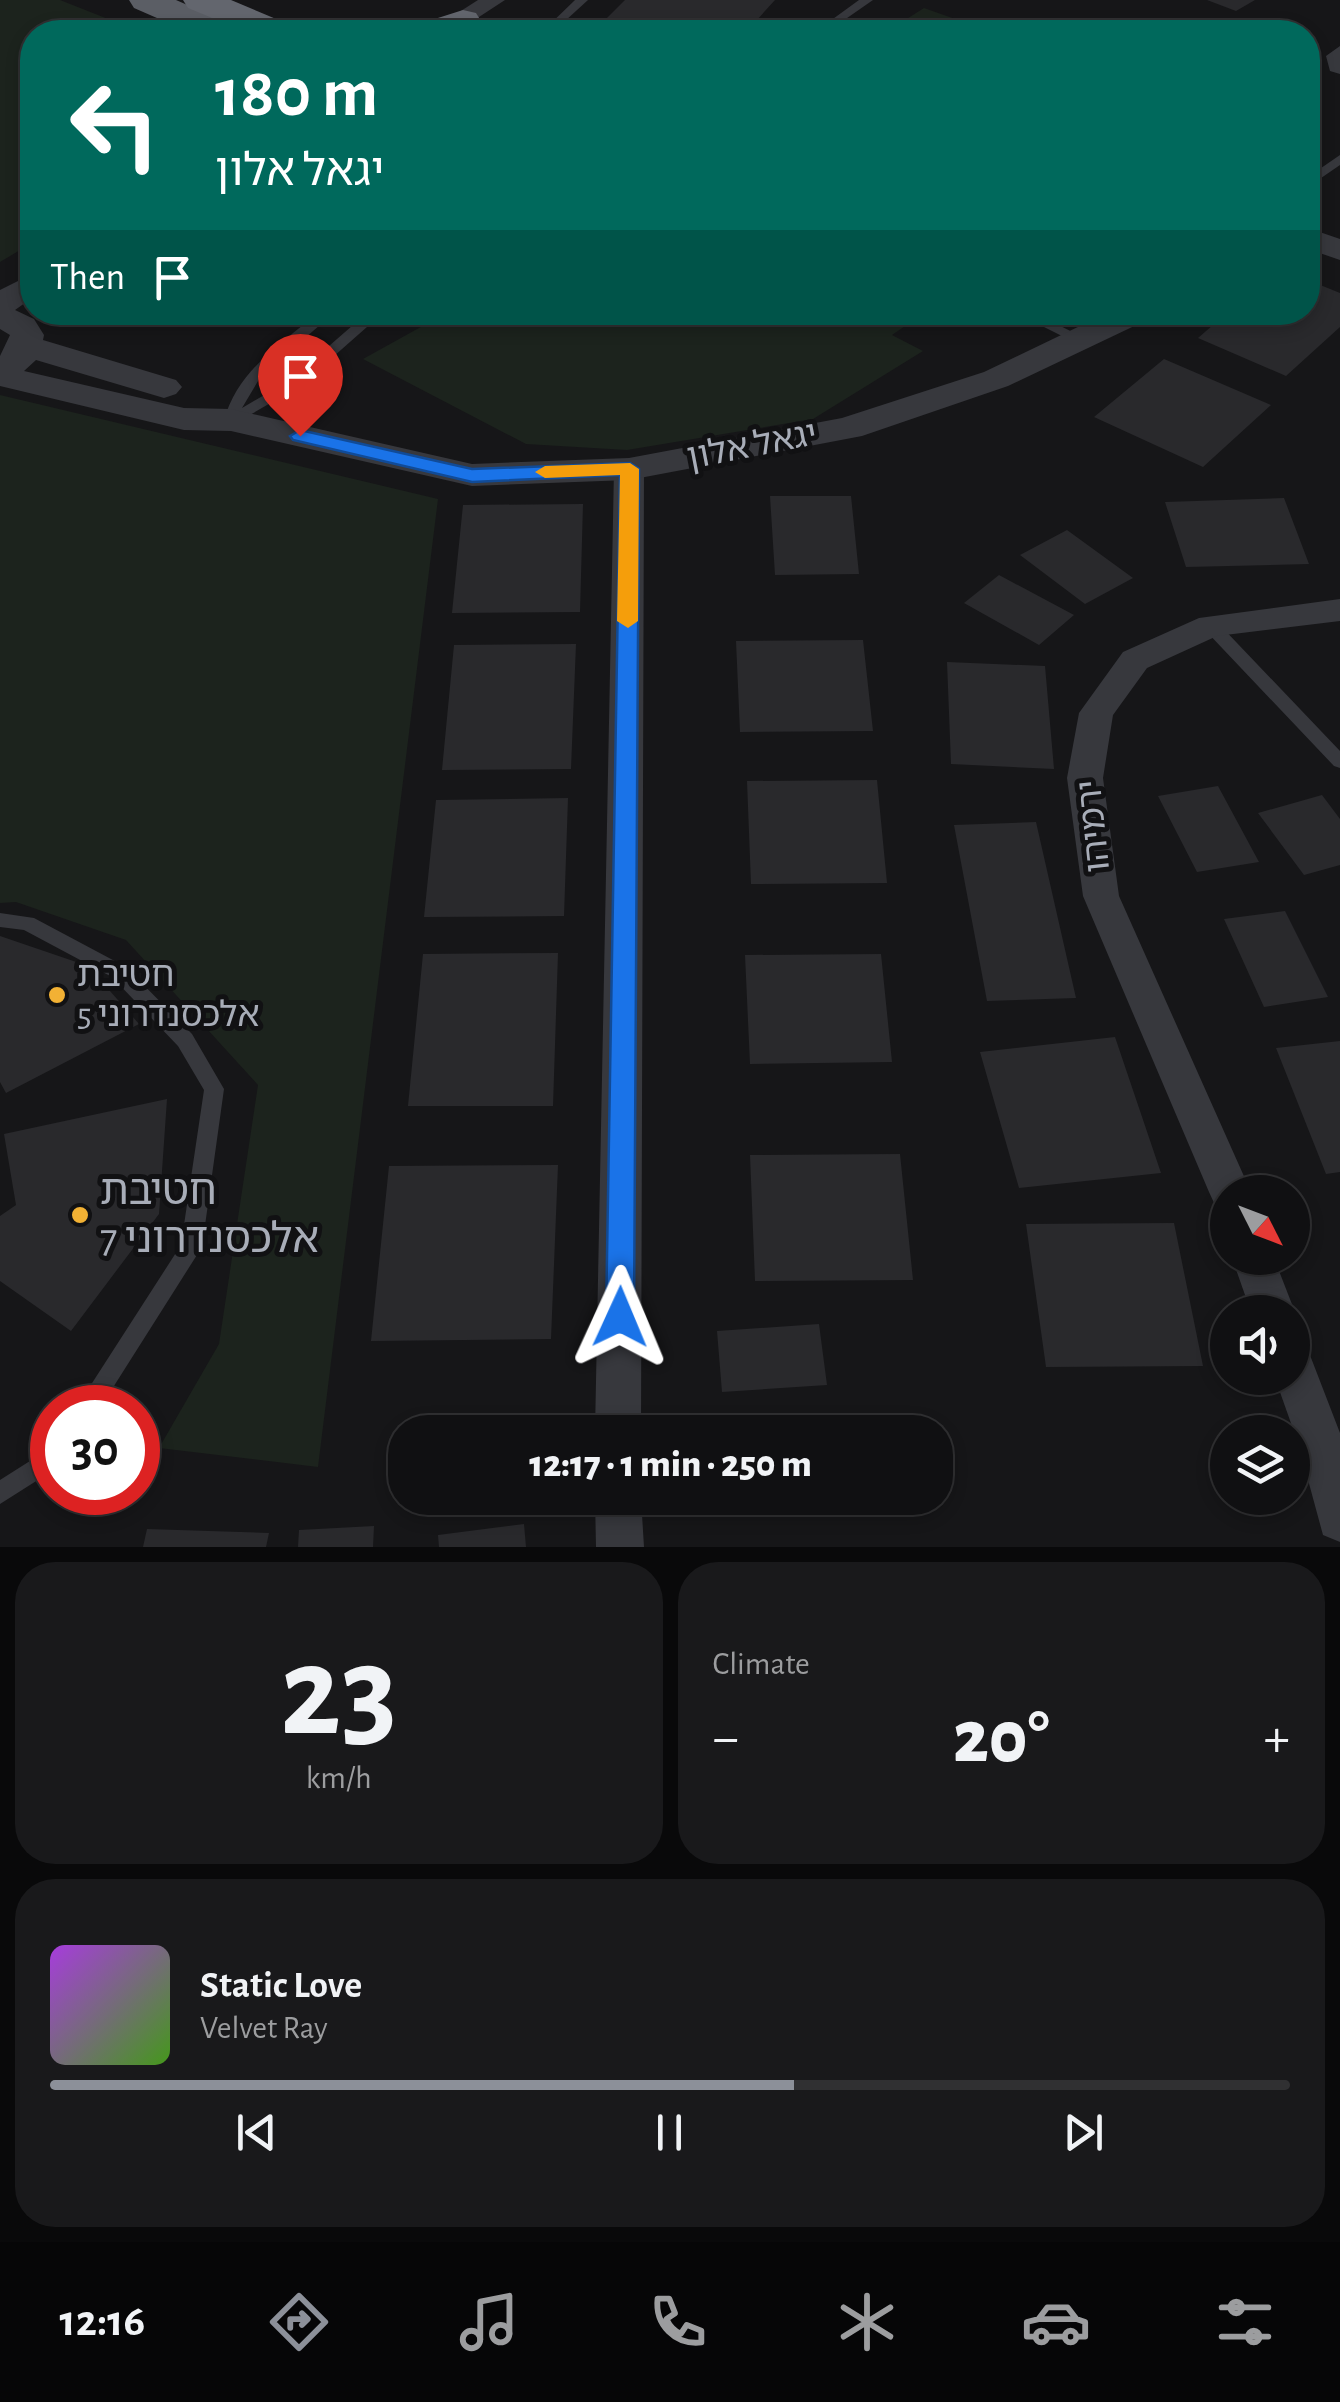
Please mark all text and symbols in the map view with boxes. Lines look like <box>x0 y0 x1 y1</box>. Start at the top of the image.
text: 180 m <box>215 59 378 129</box>
icon: left <box>50 60 180 190</box>
text: יגאל אלון <box>215 149 384 194</box>
icon: arrive <box>145 250 200 305</box>
text: Then <box>50 259 125 297</box>
pin <box>258 334 343 437</box>
icon: arrive <box>273 349 328 404</box>
street label: יגאל אלון <box>684 416 820 476</box>
street label: ירמיהו <box>1072 778 1116 874</box>
place label: חטיבת אלכסנדרוני 5 <box>77 958 260 1033</box>
marker: חטיבת אלכסנדרוני 5 <box>46 984 68 1006</box>
place label: חטיבת אלכסנדרוני 7 <box>100 1170 319 1260</box>
north arrow <box>1210 1175 1310 1275</box>
map controls <box>1210 1175 1310 1515</box>
marker: חטיבת אלכסנדרוני 7 <box>69 1204 91 1226</box>
position arrow <box>568 1265 672 1369</box>
button: sound <box>1210 1295 1310 1395</box>
speed limit sign: 30 <box>30 1385 160 1515</box>
button: layers <box>1210 1415 1310 1515</box>
text: 12:17 · 1 min · 250 m <box>529 1446 812 1484</box>
text: 23 <box>280 1629 397 1759</box>
text: Climate <box>713 1648 810 1680</box>
text: 20° <box>953 1701 1050 1776</box>
text: − <box>713 1711 739 1766</box>
text: + <box>1264 1711 1290 1766</box>
text: km/h <box>306 1762 372 1794</box>
text: Static Love <box>200 1967 362 2005</box>
text: Velvet Ray <box>200 2012 328 2044</box>
icon: previous <box>229 2105 284 2160</box>
icon: pause <box>642 2105 697 2160</box>
icon: next <box>1056 2105 1111 2160</box>
icon: directions <box>264 2287 334 2357</box>
icon: music <box>454 2287 524 2357</box>
icon: phone <box>643 2287 713 2357</box>
icon: climate <box>832 2287 902 2357</box>
icon: car <box>1021 2287 1091 2357</box>
icon: filters <box>1210 2287 1280 2357</box>
text: 12:16 <box>60 2299 145 2344</box>

